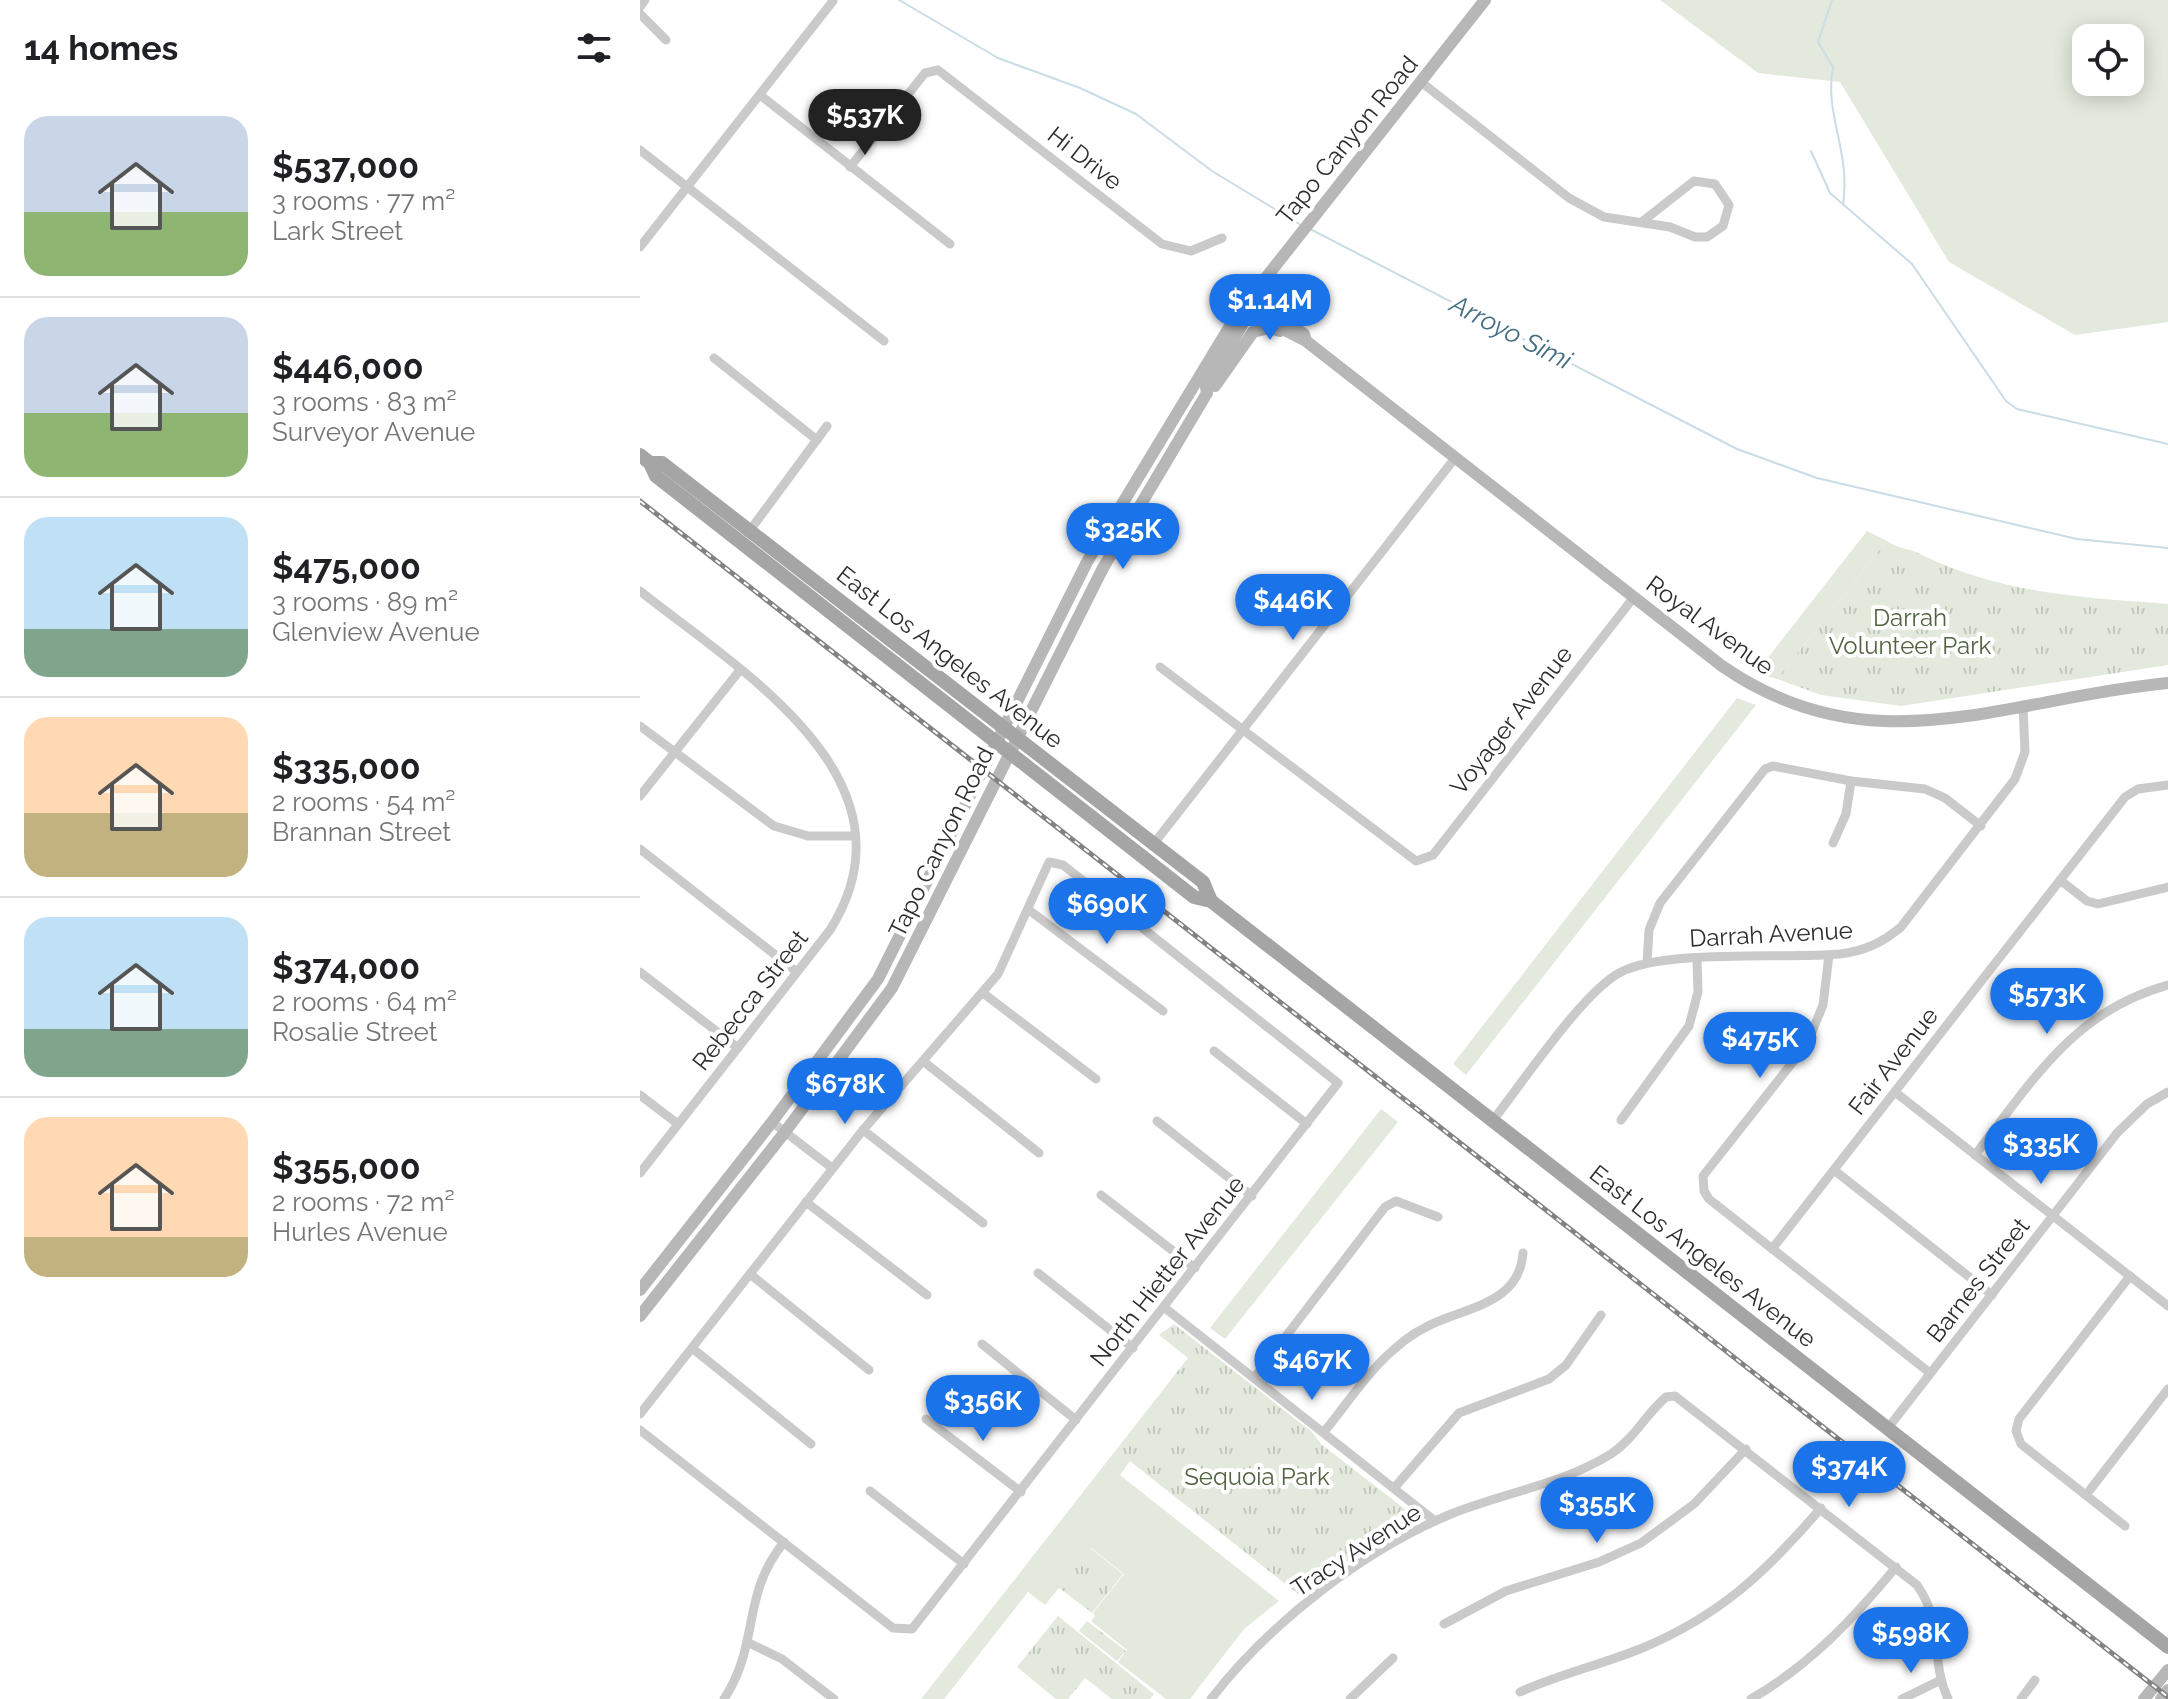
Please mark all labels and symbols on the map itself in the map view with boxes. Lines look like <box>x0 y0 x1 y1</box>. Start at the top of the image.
street label: Tapo Canyon Road <box>1270 50 1424 230</box>
pin: $537K <box>809 89 921 157</box>
street label: Hi Drive <box>1042 120 1128 196</box>
pin: $1.14M <box>1205 274 1335 342</box>
water label: Arroyo Simi <box>1444 288 1578 376</box>
pin: $325K <box>1067 503 1179 571</box>
street label: East Los Angeles Avenue <box>831 560 1069 754</box>
street label: Royal Avenue <box>1641 569 1779 681</box>
pin: $446K <box>1237 574 1349 642</box>
park label: Darrah Volunteer Park <box>1829 603 1992 660</box>
street label: Voyager Avenue <box>1444 640 1578 800</box>
street label: Tapo Canyon Road <box>882 742 1000 942</box>
pin: $690K <box>1051 878 1163 946</box>
street label: Darrah Avenue <box>1689 915 1853 953</box>
street label: Rebecca Street <box>686 924 814 1076</box>
pin: $573K <box>1991 968 2103 1036</box>
street label: Fair Avenue <box>1842 1002 1944 1120</box>
pin: $475K <box>1704 1012 1816 1080</box>
pin: $678K <box>789 1058 901 1126</box>
pin: $335K <box>1985 1118 2097 1186</box>
street label: East Los Angeles Avenue <box>1584 1159 1822 1353</box>
street label: North Hietter Avenue <box>1084 1170 1250 1372</box>
street label: Barnes Street <box>1920 1212 2036 1348</box>
pin: $467K <box>1256 1334 1368 1402</box>
pin: $356K <box>927 1375 1039 1443</box>
pin: $374K <box>1793 1441 1905 1509</box>
park label: Sequoia Park <box>1184 1462 1330 1491</box>
pin: $355K <box>1541 1477 1653 1545</box>
street label: Tracy Avenue <box>1286 1497 1426 1603</box>
pin: $598K <box>1855 1607 1967 1675</box>

